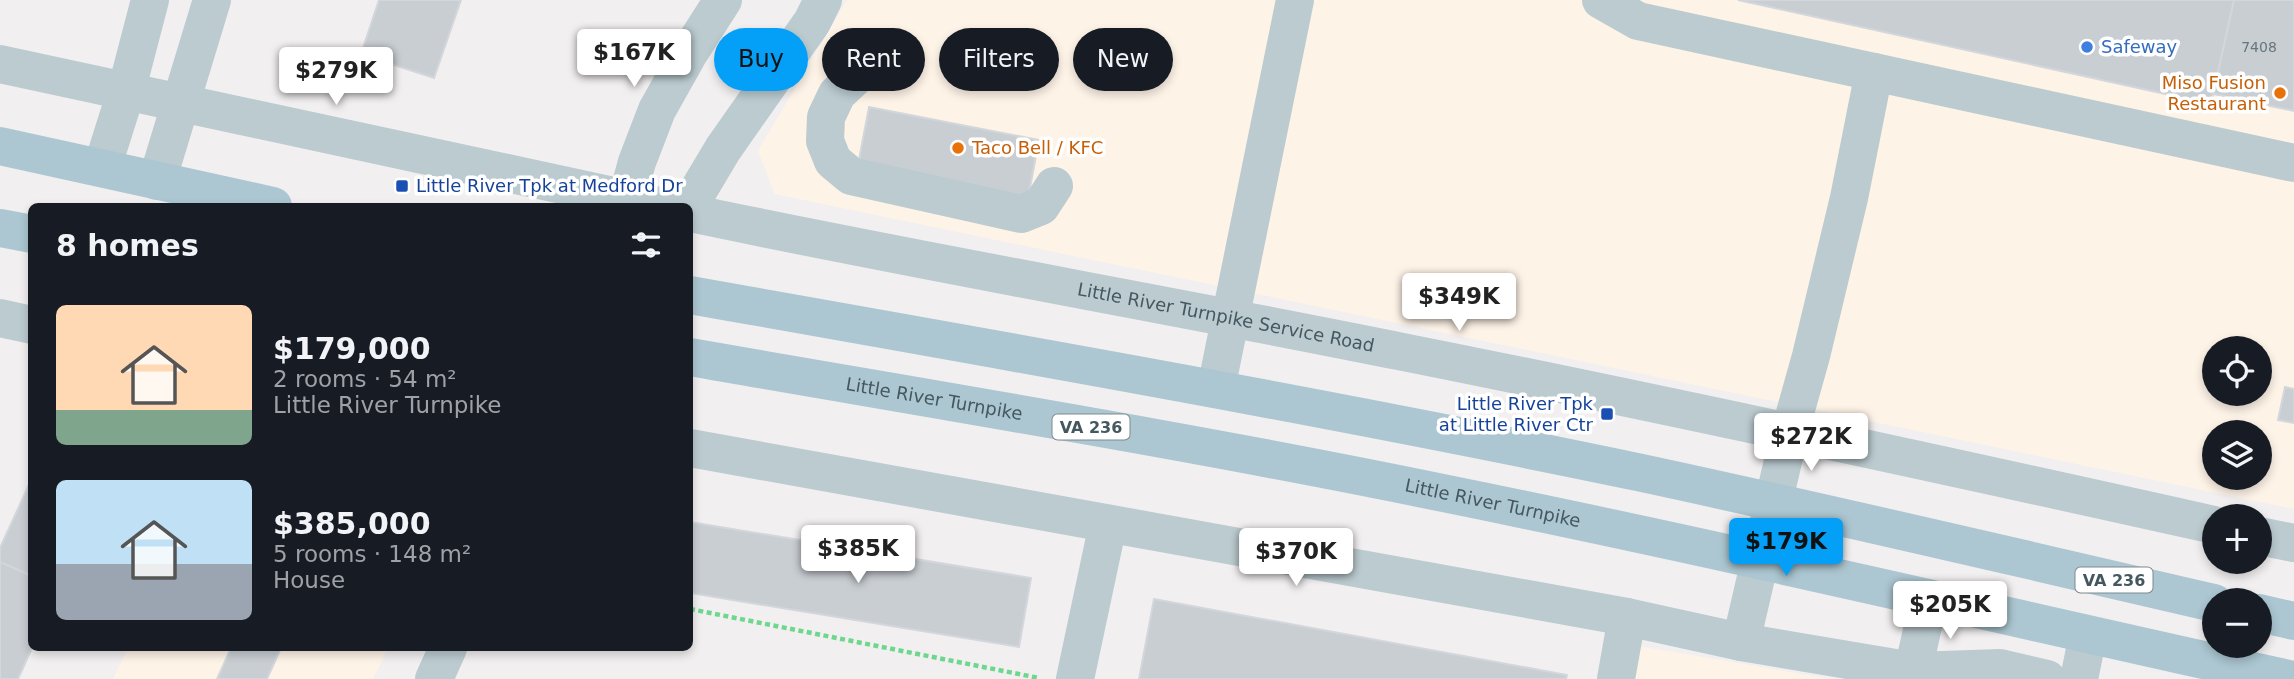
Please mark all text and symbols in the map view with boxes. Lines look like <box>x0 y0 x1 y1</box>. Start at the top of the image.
chip: Buy <box>714 28 808 91</box>
chip: Rent <box>822 28 925 91</box>
chip: Filters <box>939 28 1059 91</box>
chip: New <box>1073 28 1173 91</box>
pin: $167K <box>585 29 683 89</box>
place label: Safeway <box>2101 36 2178 57</box>
text: $167K <box>593 39 675 65</box>
marker: Safeway <box>2079 39 2095 55</box>
house number: 7408 <box>2241 39 2277 55</box>
pin: $279K <box>287 48 385 107</box>
text: $279K <box>295 57 377 83</box>
place label: Miso Fusion Restaurant <box>2162 72 2266 114</box>
marker: Miso Fusion Restaurant <box>2272 85 2288 101</box>
place label: Taco Bell / KFC <box>971 137 1103 158</box>
marker: Taco Bell / KFC <box>950 140 966 156</box>
place label: Little River Tpk at Medford Dr <box>416 175 683 196</box>
marker: Little River Tpk at Medford Dr <box>394 178 410 194</box>
icon: filters <box>627 226 665 264</box>
text: 8 homes <box>56 228 199 263</box>
pin: $349K <box>1410 274 1508 333</box>
street label: Little River Turnpike Service Road <box>1076 278 1376 356</box>
text: $349K <box>1418 283 1500 309</box>
text: $179,000 <box>273 331 431 366</box>
icon: home <box>112 333 196 417</box>
map controls <box>2202 336 2272 658</box>
button: locate <box>2202 336 2272 406</box>
text: 2 rooms · 54 m² <box>273 366 457 392</box>
street label: Little River Turnpike <box>844 373 1024 424</box>
text: Little River Turnpike <box>273 392 501 418</box>
place label: Little River Tpk at Little River Ctr <box>1439 393 1594 435</box>
marker: Little River Tpk at Little River Ctr <box>1599 406 1615 422</box>
road number: VA 236 <box>1052 414 1130 440</box>
pin: $272K <box>1762 414 1860 473</box>
button: layers <box>2202 420 2272 490</box>
text: $272K <box>1770 423 1852 449</box>
street label: Little River Turnpike <box>1403 474 1583 531</box>
button: + <box>2202 504 2272 574</box>
text: $385,000 <box>273 506 431 541</box>
icon: home <box>112 508 196 592</box>
pin: $179K <box>1737 518 1835 578</box>
pin: $385K <box>809 526 907 585</box>
pin: $370K <box>1247 528 1345 588</box>
text: $179K <box>1745 528 1827 554</box>
text: $385K <box>817 535 899 561</box>
text: $370K <box>1255 538 1337 564</box>
text: 5 rooms · 148 m² <box>273 541 471 567</box>
text: House <box>273 567 345 593</box>
road number: VA 236 <box>2076 568 2152 593</box>
pin: $205K <box>1901 582 1999 641</box>
button: − <box>2202 588 2272 658</box>
text: $205K <box>1909 591 1991 617</box>

